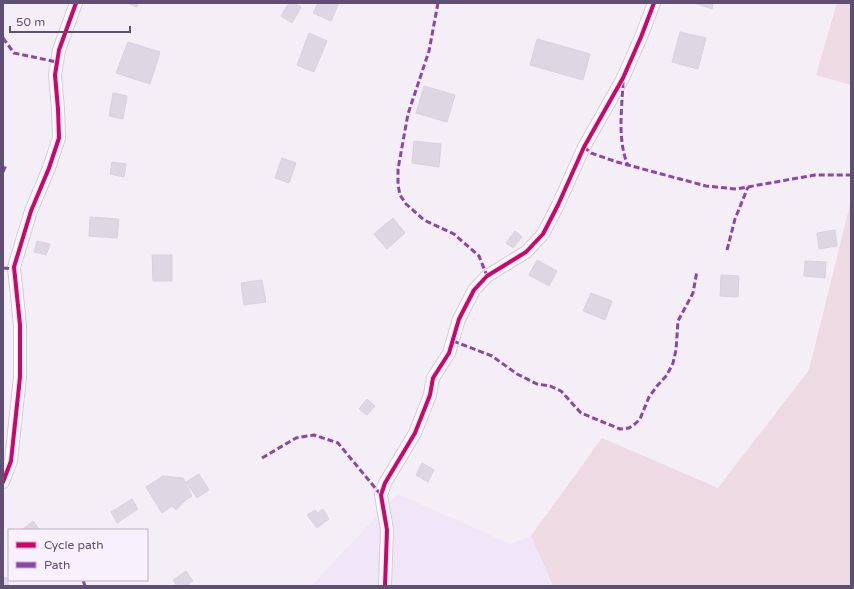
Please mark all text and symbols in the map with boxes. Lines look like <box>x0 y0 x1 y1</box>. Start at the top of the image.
scale bar <box>10 8 130 34</box>
text: 50 m <box>16 15 45 29</box>
legend <box>8 529 148 581</box>
text: Cycle path <box>44 538 103 552</box>
text: Path <box>44 558 70 572</box>

